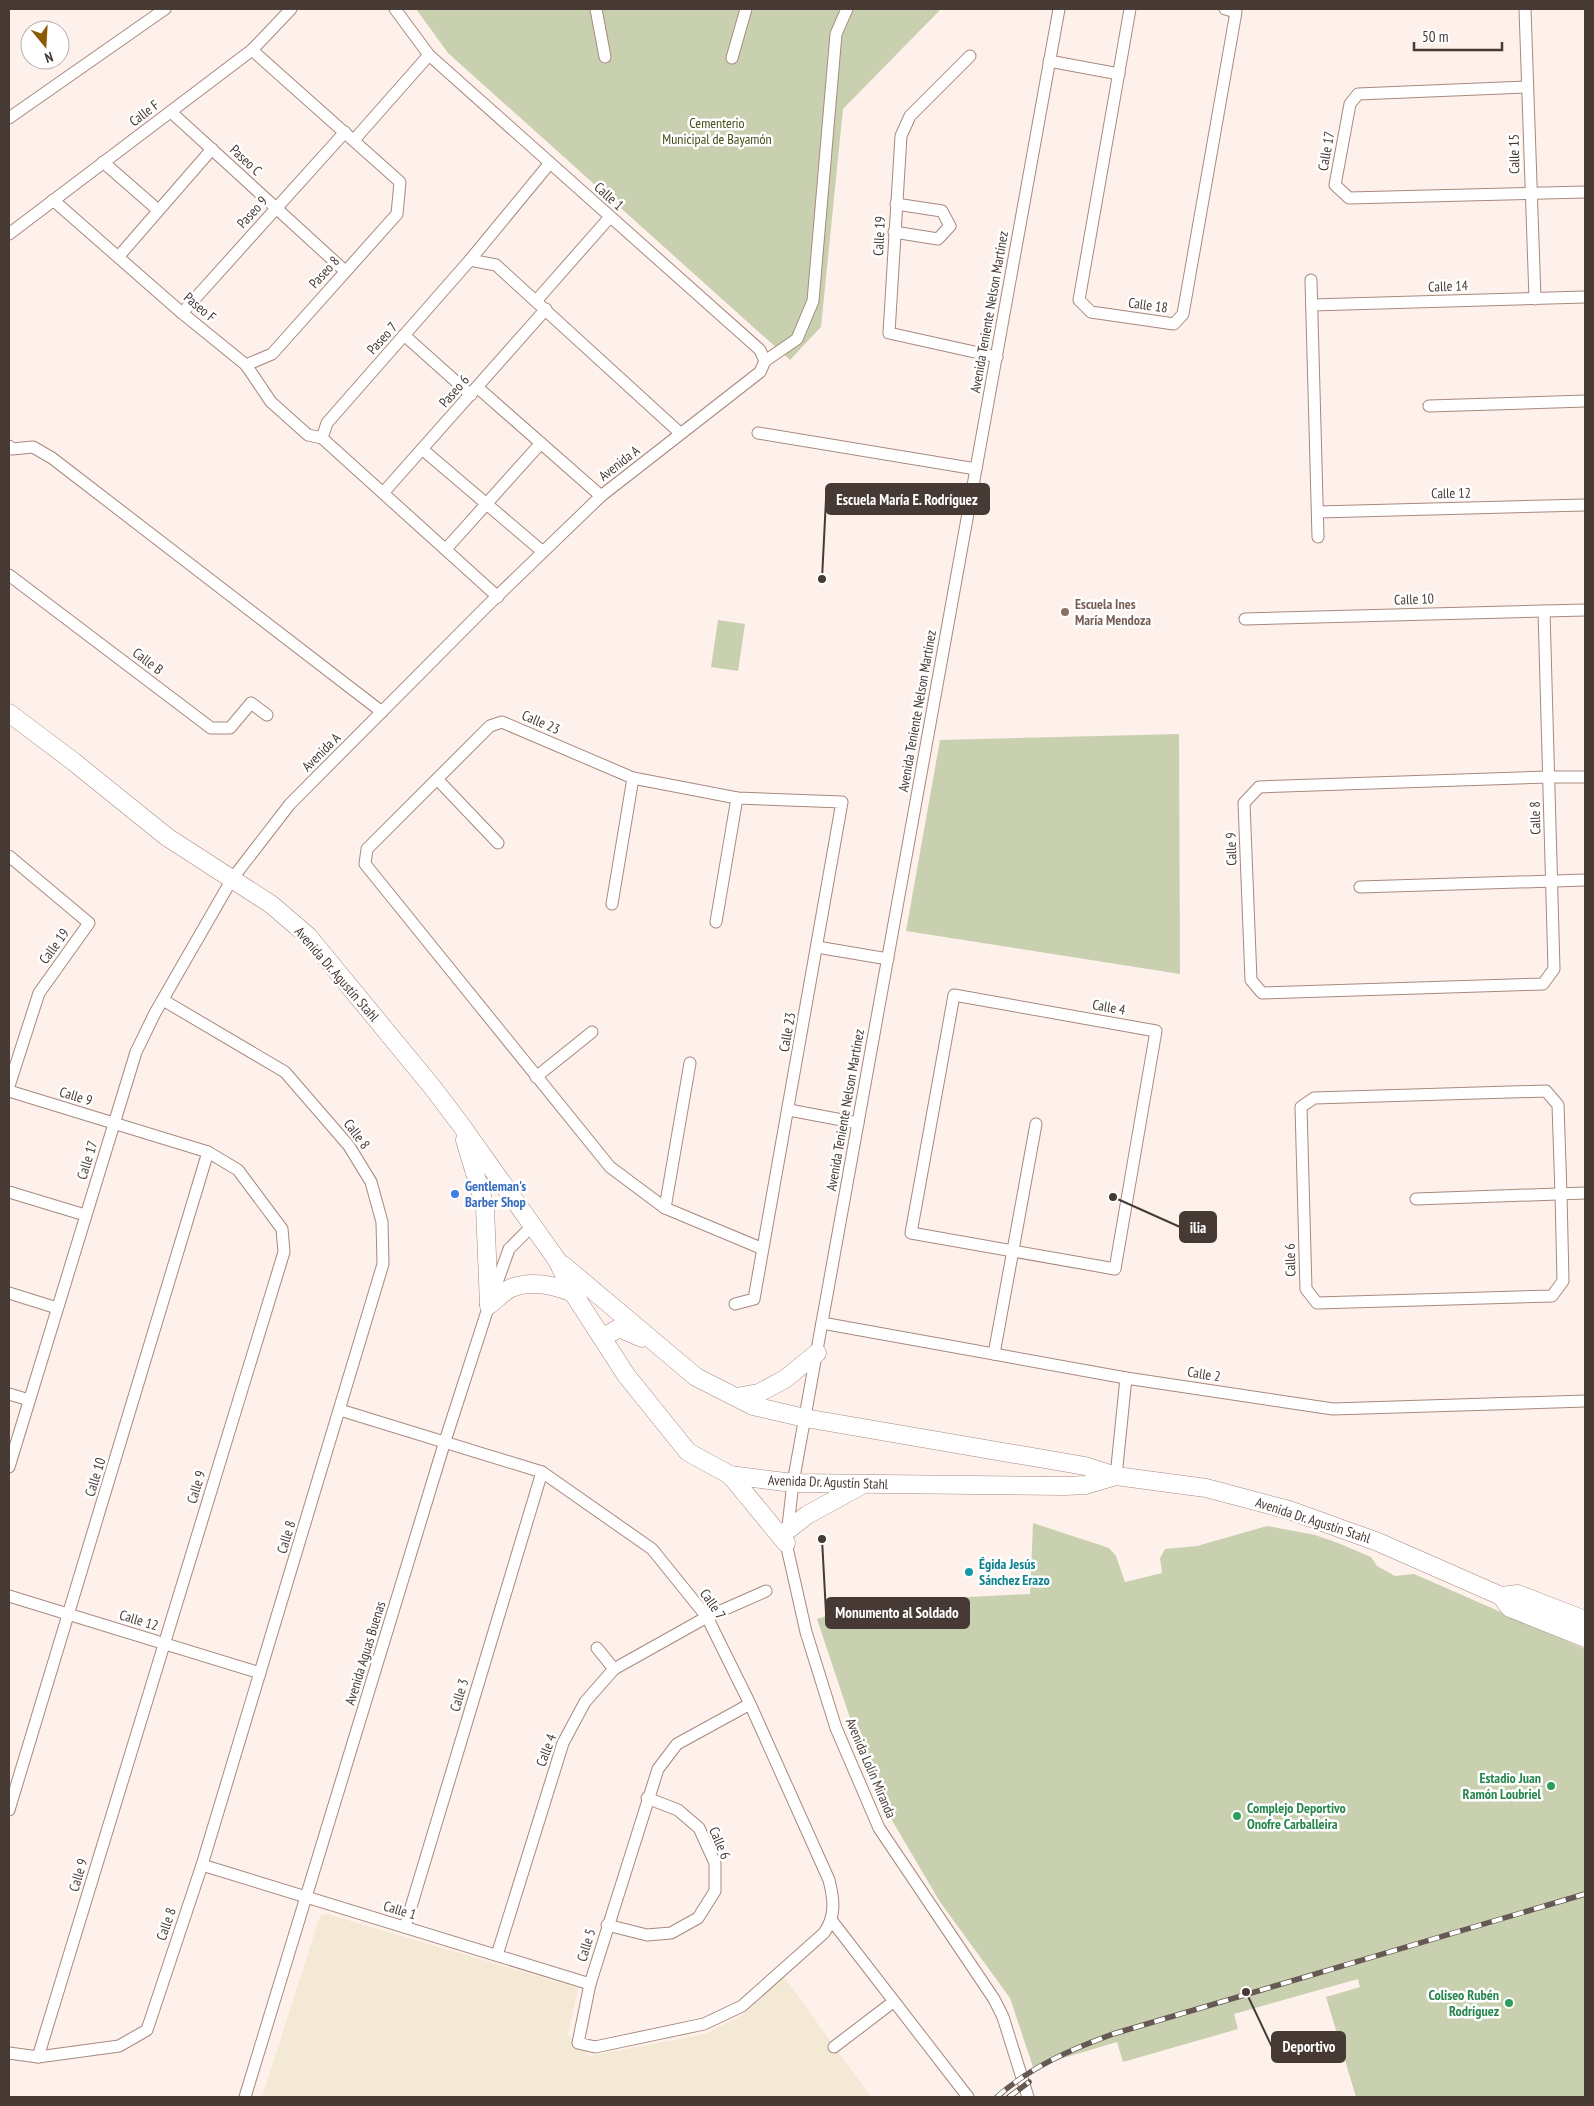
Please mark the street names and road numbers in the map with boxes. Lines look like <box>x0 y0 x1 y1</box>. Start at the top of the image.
street label: Calle F <box>125 96 163 130</box>
street label: Calle 17 <box>1314 130 1338 172</box>
street label: Calle 15 <box>1505 134 1523 174</box>
street label: Paseo C <box>226 141 266 180</box>
street label: Calle 1 <box>591 178 627 214</box>
street label: Paseo 9 <box>233 192 271 232</box>
street label: Calle 19 <box>869 216 889 256</box>
street label: Avenida Teniente Nelson Martínez <box>966 230 1012 394</box>
street label: Paseo 8 <box>305 252 343 292</box>
street label: Calle 14 <box>1428 276 1469 296</box>
street label: Paseo F <box>180 288 220 326</box>
street label: Calle 18 <box>1127 293 1169 317</box>
street label: Paseo 7 <box>363 318 401 358</box>
street label: Paseo 6 <box>435 371 473 411</box>
street label: Avenida A <box>595 441 644 485</box>
street label: Calle 12 <box>1431 484 1471 502</box>
street label: Calle 10 <box>1394 589 1434 609</box>
street label: Avenida Teniente Nelson Martínez <box>894 629 940 793</box>
street label: Calle B <box>129 644 167 678</box>
street label: Calle 23 <box>519 706 563 738</box>
street label: Avenida A <box>298 729 344 775</box>
street label: Calle 8 <box>1525 801 1545 835</box>
street label: Calle 9 <box>1221 832 1241 866</box>
street label: Avenida Dr. Agustín Stahl <box>291 923 384 1026</box>
street label: Calle 19 <box>35 925 73 967</box>
street label: Calle 4 <box>1091 995 1128 1019</box>
street label: Calle 23 <box>775 1011 799 1053</box>
street label: Avenida Teniente Nelson Martínez <box>822 1028 868 1192</box>
street label: Calle 9 <box>57 1083 95 1109</box>
street label: Calle 8 <box>340 1115 374 1153</box>
street label: Calle 17 <box>73 1138 101 1182</box>
street label: Calle 6 <box>1280 1243 1300 1277</box>
street label: Calle 2 <box>1186 1362 1222 1386</box>
street label: Calle 10 <box>81 1455 109 1499</box>
street label: Calle 9 <box>183 1468 209 1506</box>
street label: Avenida Dr. Agustín Stahl <box>768 1471 889 1493</box>
street label: Avenida Dr. Agustín Stahl <box>1253 1493 1374 1547</box>
street label: Calle 8 <box>273 1518 299 1556</box>
street label: Calle 7 <box>696 1585 730 1623</box>
street label: Avenida Aguas Buenas <box>341 1599 389 1707</box>
street label: Calle 12 <box>117 1606 161 1634</box>
street label: Calle 3 <box>446 1676 472 1714</box>
street label: Avenida Lolín Miranda <box>842 1715 900 1821</box>
street label: Calle 4 <box>532 1731 560 1769</box>
street label: Calle 6 <box>705 1824 735 1862</box>
street label: Calle 9 <box>65 1856 91 1894</box>
street label: Calle 1 <box>381 1897 419 1923</box>
street label: Calle 8 <box>152 1905 180 1943</box>
street label: Calle 5 <box>573 1926 599 1964</box>

